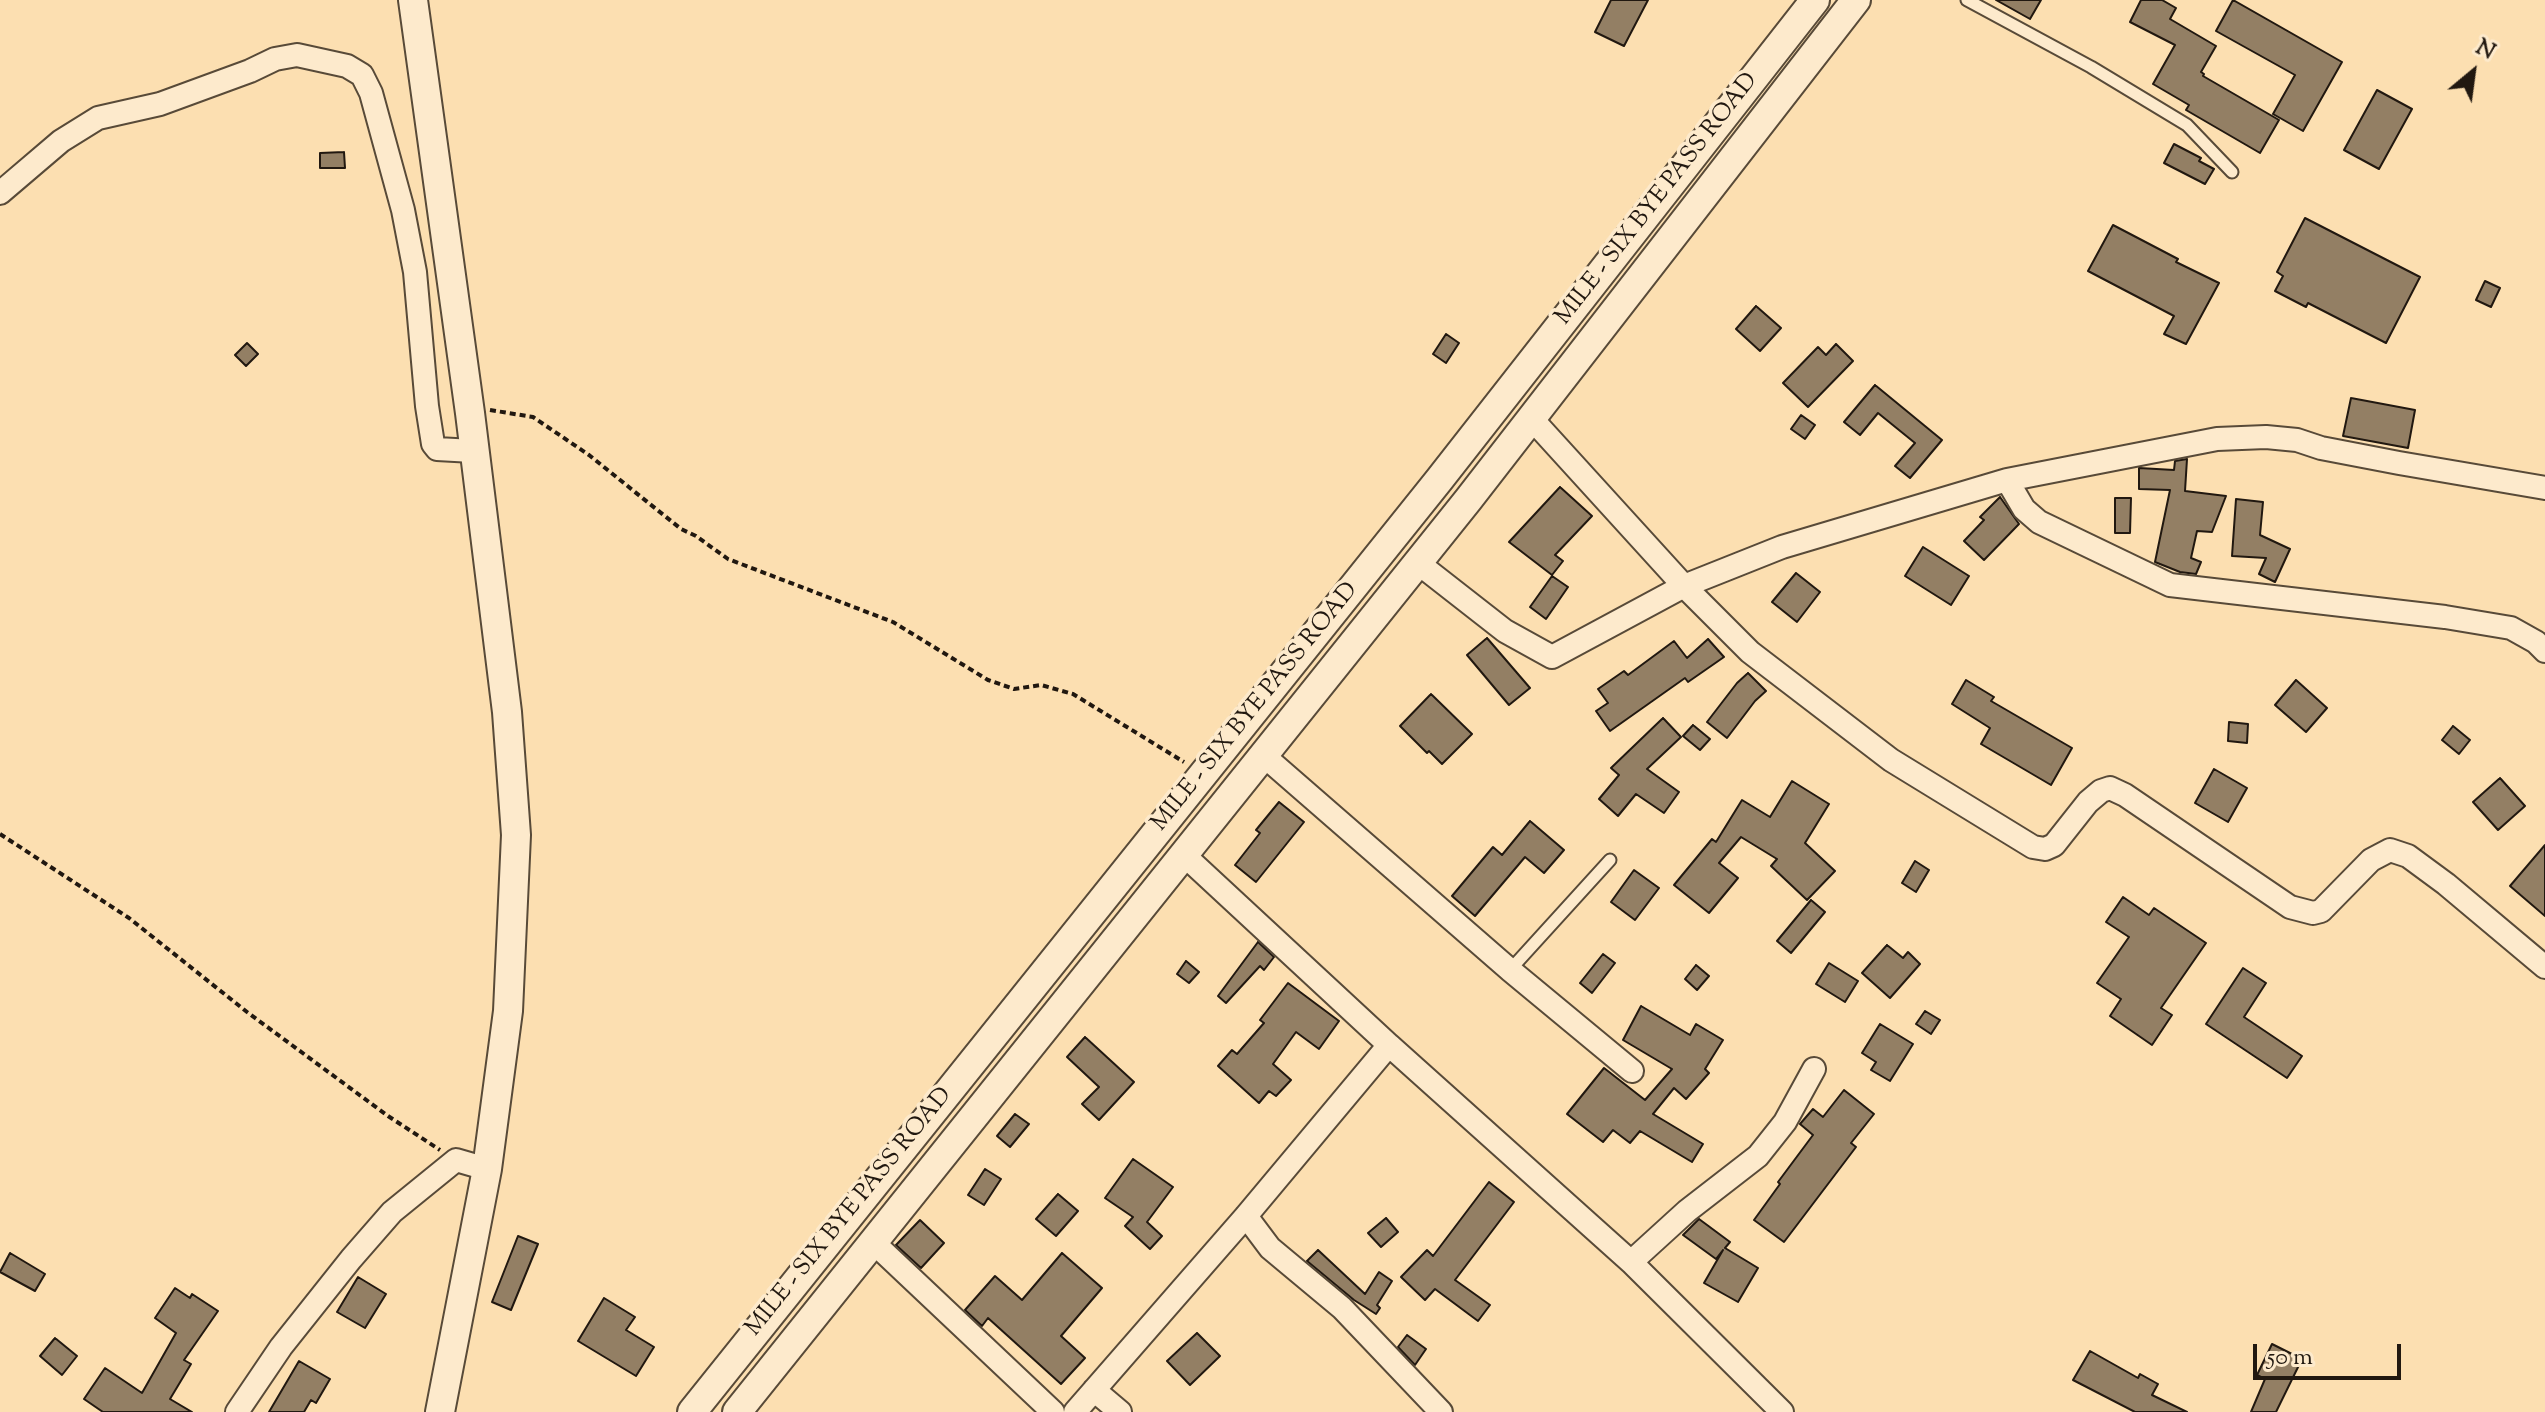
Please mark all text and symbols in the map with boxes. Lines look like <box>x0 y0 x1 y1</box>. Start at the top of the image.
north arrow <box>2433 32 2513 112</box>
text: N <box>2469 33 2500 69</box>
street label: MILE - SIX BYE PASS ROAD <box>1551 68 1765 332</box>
street label: MILE - SIX BYE PASS ROAD <box>1147 578 1365 838</box>
street label: MILE - SIX BYE PASS ROAD <box>741 1083 959 1343</box>
scale bar <box>2257 1328 2405 1378</box>
text: 50 m <box>2267 1341 2313 1375</box>

